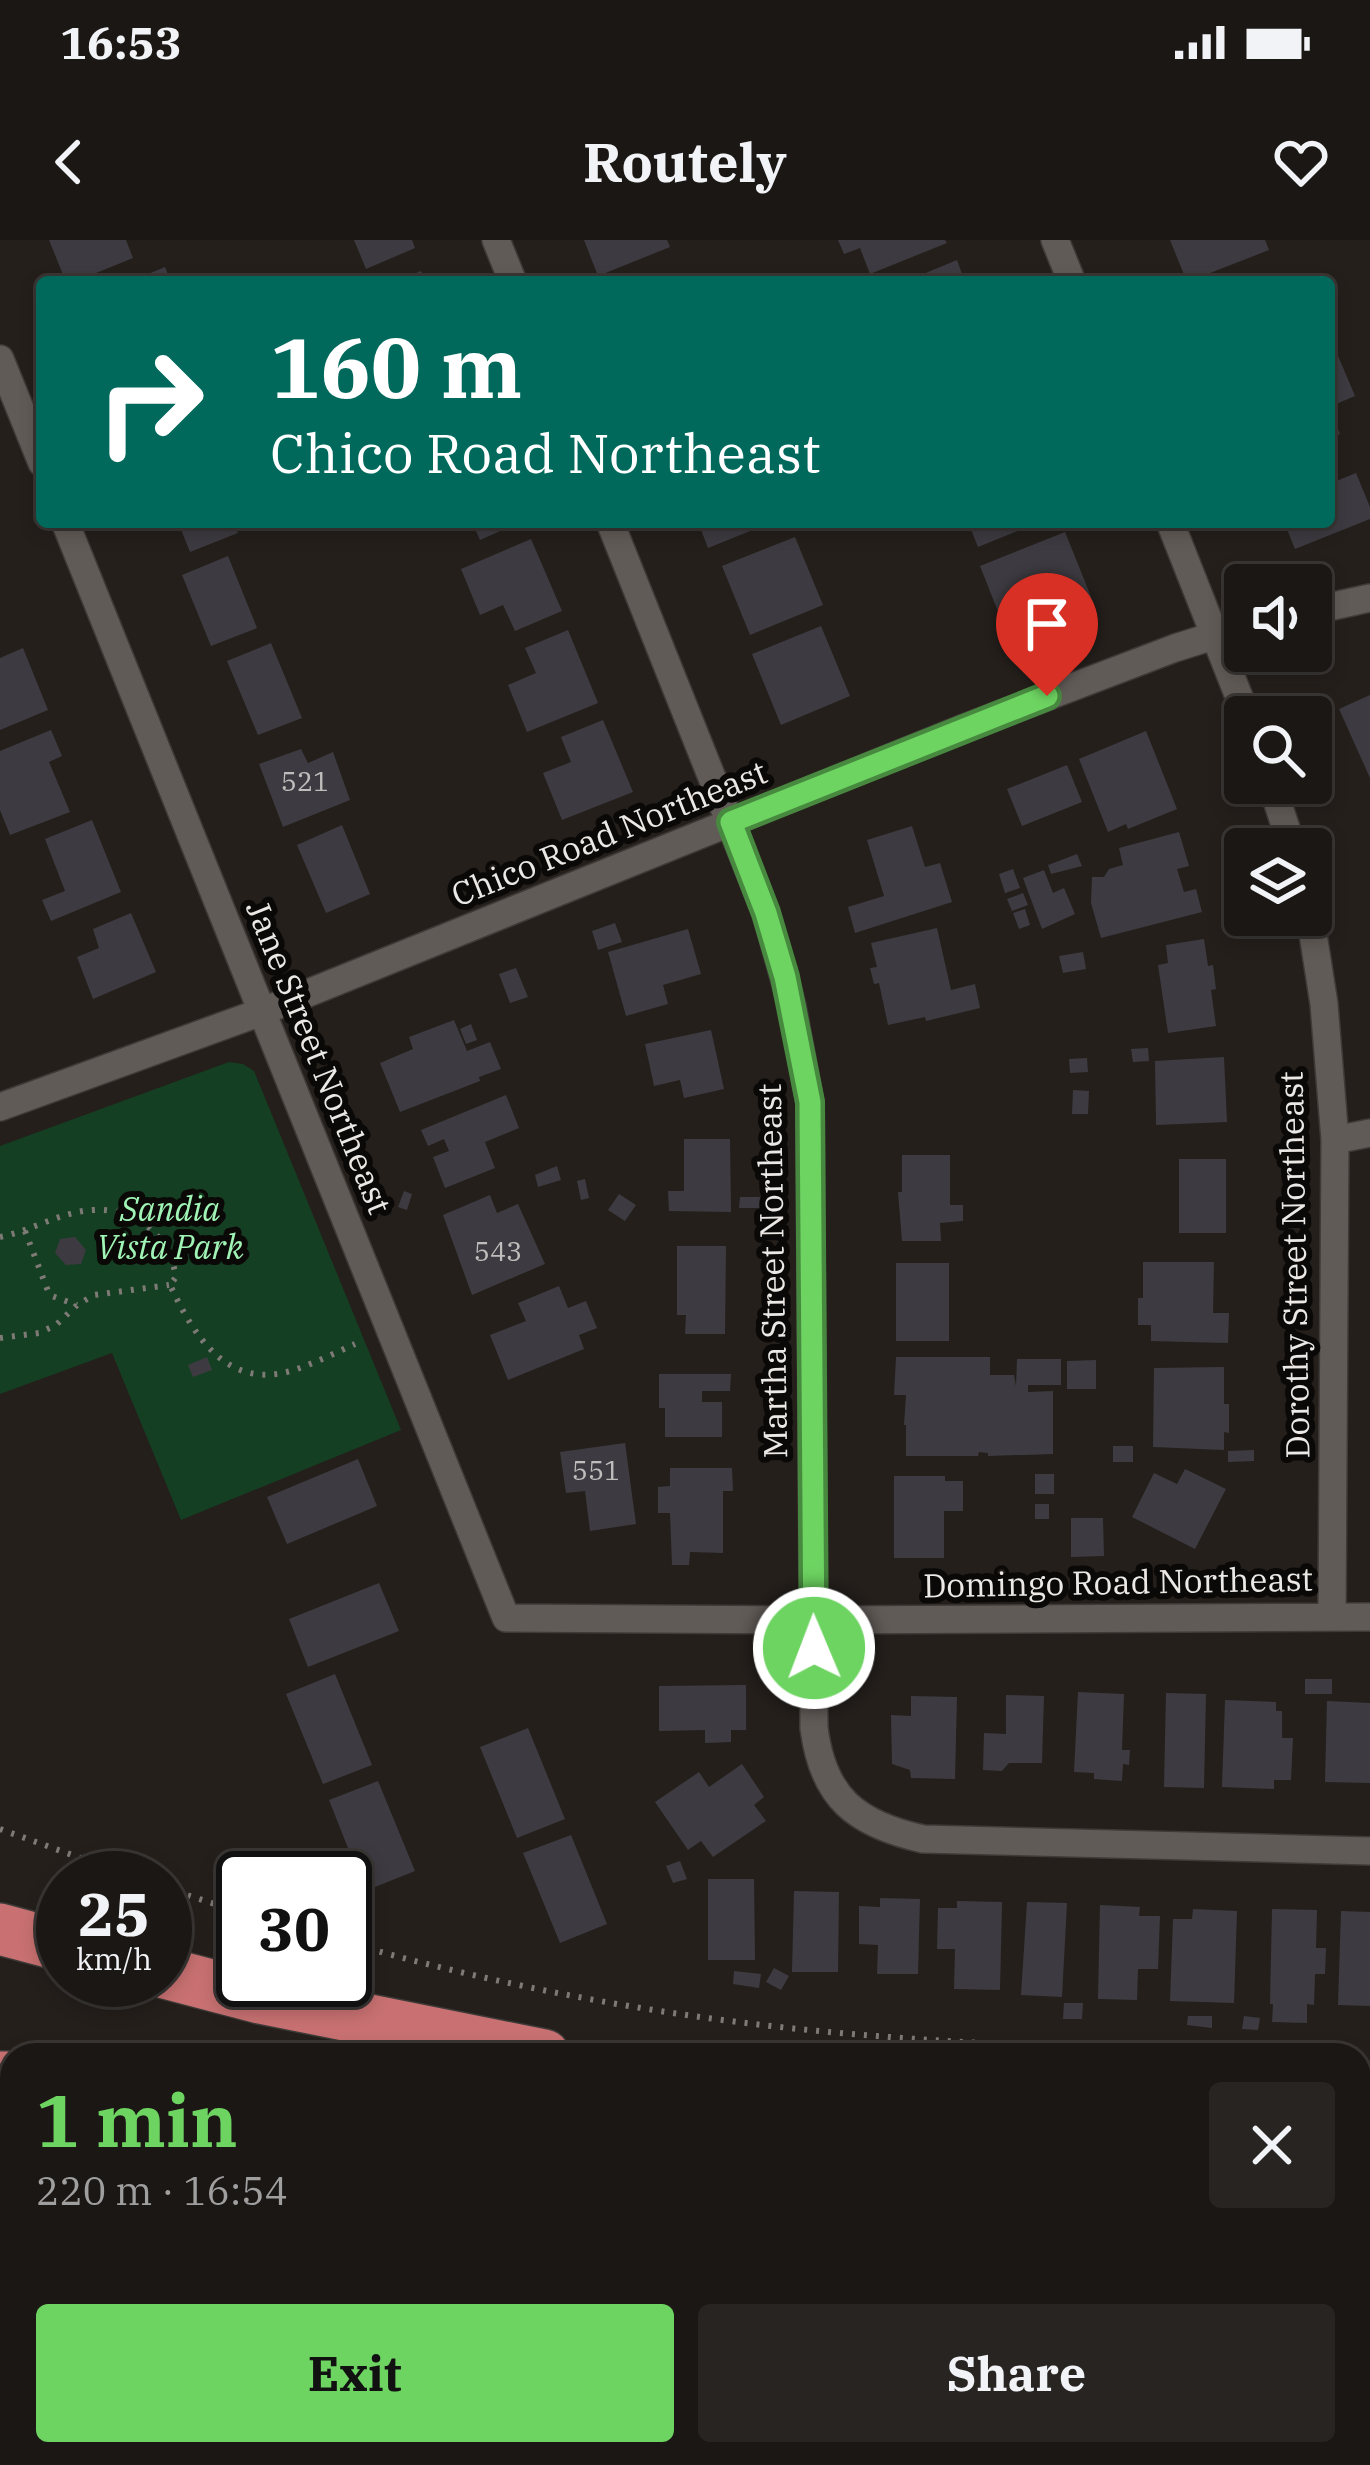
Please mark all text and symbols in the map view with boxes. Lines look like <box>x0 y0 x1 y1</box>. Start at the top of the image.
text: 16:53 <box>60 13 182 71</box>
text: Routely <box>583 127 787 197</box>
icon: back <box>36 129 102 195</box>
icon: heart <box>1268 129 1334 195</box>
text: 160 m <box>270 312 522 421</box>
icon: right <box>72 324 228 480</box>
text: Chico Road Northeast <box>270 418 821 488</box>
map controls <box>1224 564 1332 936</box>
button: sound <box>1224 564 1332 672</box>
pin <box>996 573 1098 696</box>
icon: arrive <box>1014 591 1080 657</box>
button: search <box>1224 696 1332 804</box>
street label: Chico Road Northeast <box>445 750 773 916</box>
house number: 521 <box>281 763 329 798</box>
button: layers <box>1224 828 1332 936</box>
street label: Jane Street Northeast <box>237 894 402 1220</box>
street label: Dorothy Street Northeast <box>1269 1071 1318 1459</box>
street label: Martha Street Northeast <box>747 1083 796 1459</box>
park label: Sandia Vista Park <box>97 1187 244 1268</box>
house number: 543 <box>474 1233 522 1268</box>
house number: 551 <box>572 1452 620 1487</box>
street label: Domingo Road Northeast <box>923 1557 1313 1606</box>
position arrow <box>751 1585 877 1711</box>
speed limit sign: 30 <box>216 1851 372 2007</box>
text: 25 <box>78 1874 150 1953</box>
text: km/h <box>76 1939 152 1978</box>
text: 1 min <box>36 2073 238 2167</box>
button: close <box>1209 2082 1335 2208</box>
text: 220 m · 16:54 <box>36 2165 288 2216</box>
button: Exit <box>36 2304 674 2442</box>
button: Share <box>698 2304 1335 2442</box>

